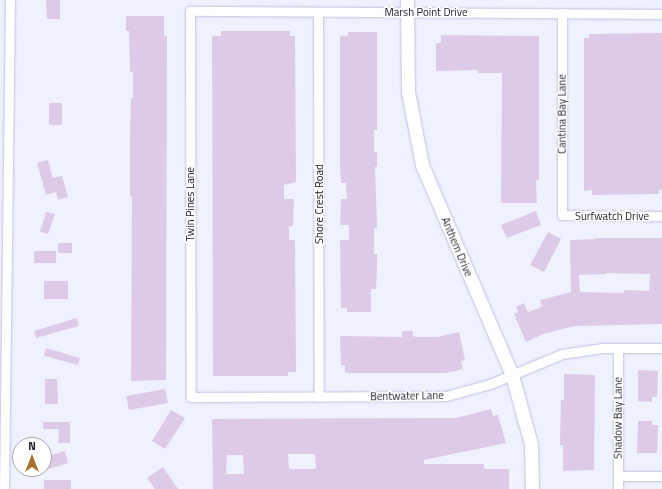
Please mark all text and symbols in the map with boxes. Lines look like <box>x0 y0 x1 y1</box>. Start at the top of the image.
street label: Marsh Point Drive <box>385 5 467 19</box>
street label: Cantina Bay Lane <box>555 74 569 154</box>
street label: Shore Crest Road <box>312 164 326 244</box>
street label: Twin Pines Lane <box>183 167 197 241</box>
street label: Surfwatch Drive <box>575 209 649 223</box>
street label: Anthem Drive <box>439 215 475 279</box>
street label: Shadow Bay Lane <box>611 377 625 459</box>
street label: Bentwater Lane <box>370 389 444 403</box>
north arrow <box>12 437 52 477</box>
text: N <box>28 438 36 454</box>

